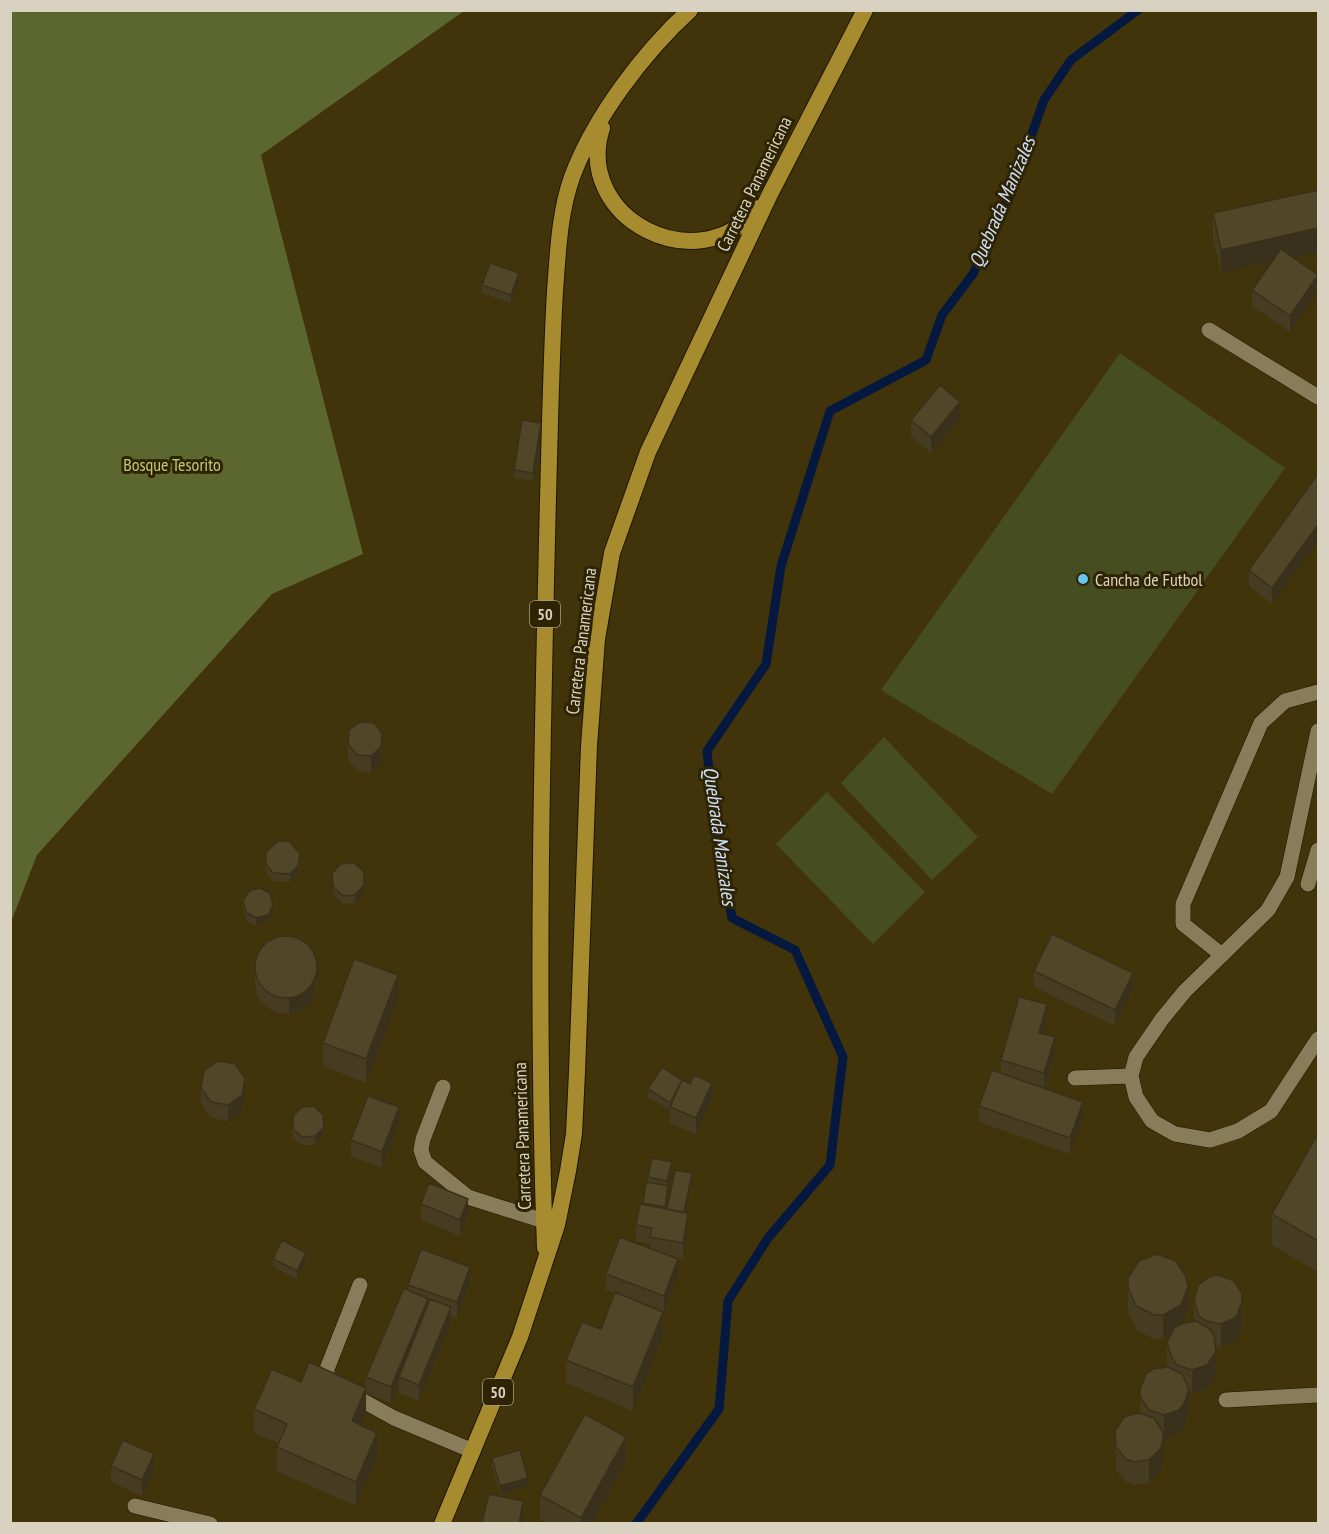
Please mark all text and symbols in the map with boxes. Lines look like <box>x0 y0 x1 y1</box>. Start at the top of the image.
street label: Carretera Panamericana <box>711 113 797 255</box>
water label: Quebrada Manizales <box>963 131 1042 271</box>
park label: Bosque Tesorito <box>123 453 221 476</box>
street label: Carretera Panamericana <box>561 566 601 716</box>
place label: Cancha de Futbol <box>1095 568 1203 591</box>
marker: Cancha de Futbol <box>1076 572 1090 586</box>
road number: 50 <box>530 601 560 627</box>
water label: Quebrada Manizales <box>697 765 743 909</box>
street label: Carretera Panamericana <box>508 1062 536 1210</box>
road number: 50 <box>483 1379 513 1405</box>

